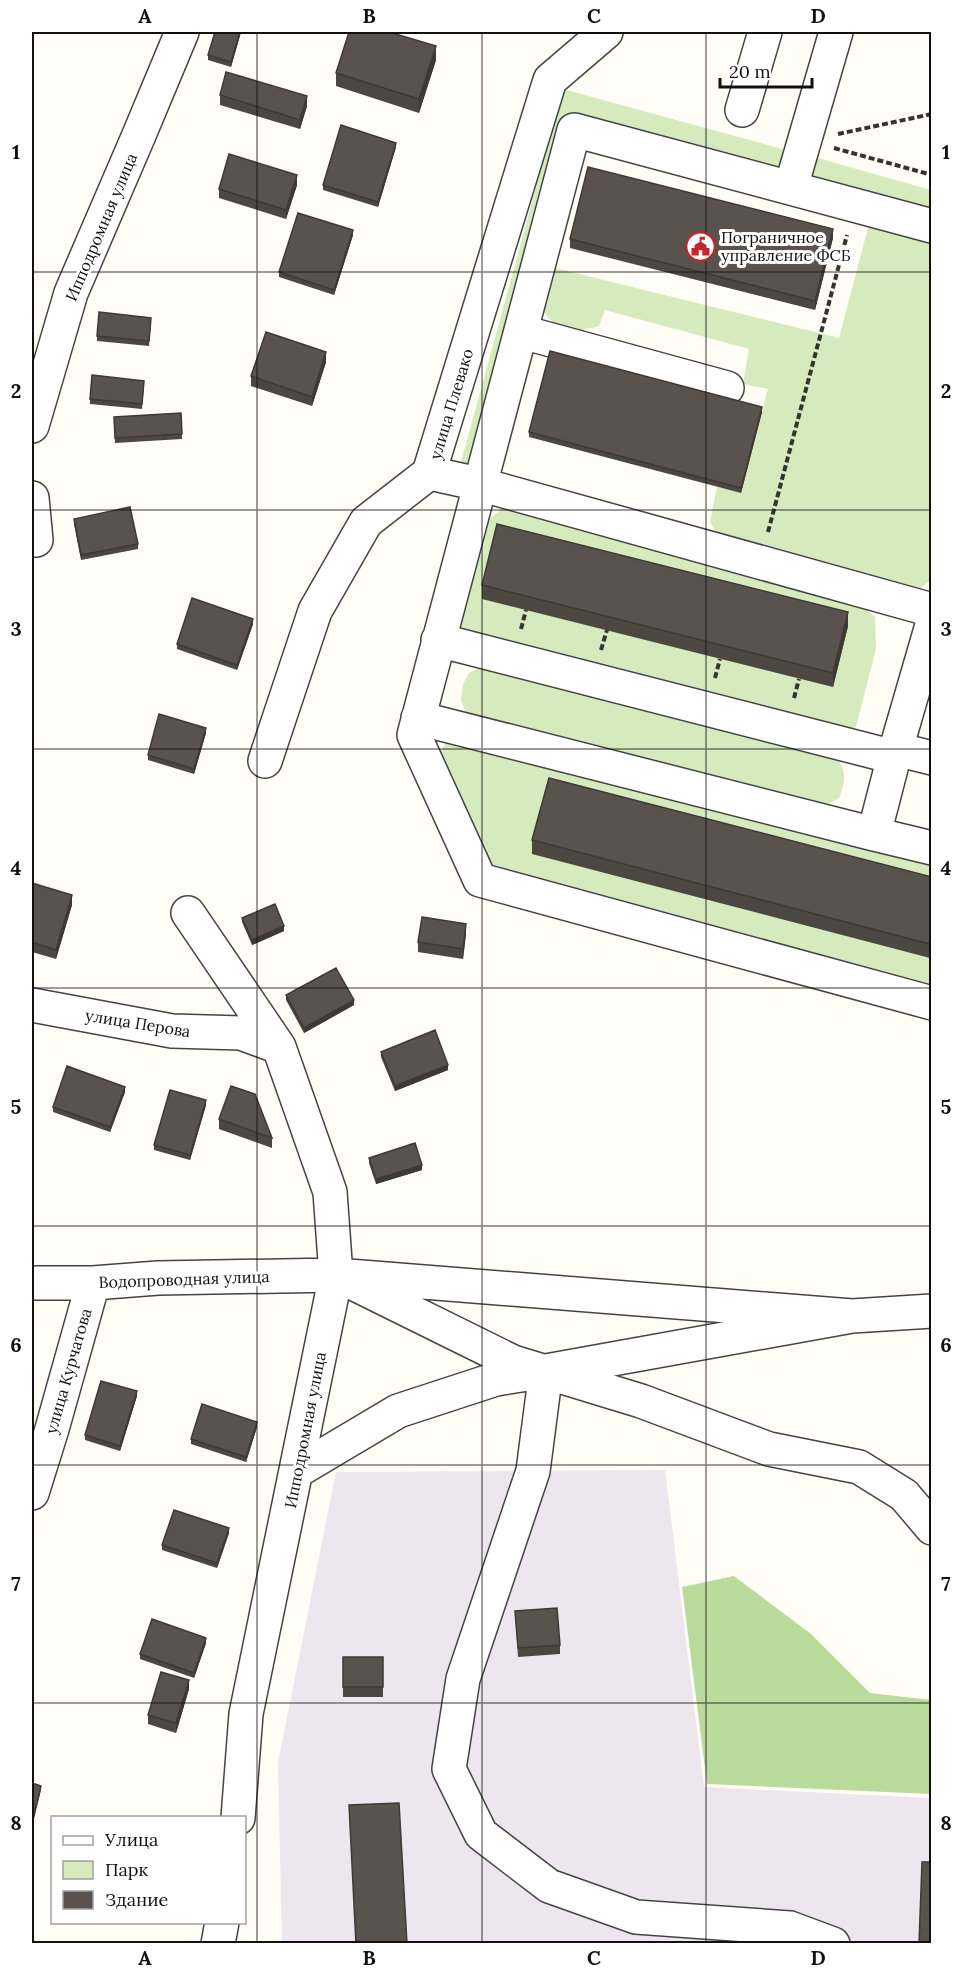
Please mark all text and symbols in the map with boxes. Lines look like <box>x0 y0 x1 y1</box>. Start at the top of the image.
text: A <box>138 3 152 28</box>
text: B <box>362 3 376 28</box>
text: C <box>587 3 601 28</box>
text: D <box>810 3 826 28</box>
scale bar <box>720 51 812 89</box>
text: 20 m <box>729 60 771 83</box>
text: 1 <box>12 139 20 164</box>
text: 1 <box>942 139 950 164</box>
street label: Ипподромная улица <box>61 150 141 304</box>
place label: Пограничное управление ФСБ <box>721 227 851 265</box>
public building icon: Пограничное управление ФСБ <box>684 230 716 262</box>
street label: улица Плевако <box>425 346 477 462</box>
text: 2 <box>11 378 21 403</box>
text: 2 <box>941 378 951 403</box>
text: 3 <box>10 616 22 641</box>
text: 3 <box>940 616 952 641</box>
text: 4 <box>11 855 22 880</box>
text: 4 <box>941 855 952 880</box>
street label: улица Перова <box>84 1005 192 1041</box>
text: 5 <box>11 1094 22 1119</box>
text: 5 <box>941 1094 952 1119</box>
street label: Водопроводная улица <box>98 1266 270 1292</box>
street label: улица Курчатова <box>41 1306 95 1436</box>
text: 6 <box>10 1332 22 1357</box>
text: 6 <box>940 1332 952 1357</box>
street label: Ипподромная улица <box>280 1350 330 1510</box>
text: 7 <box>11 1571 21 1596</box>
text: 7 <box>941 1571 951 1596</box>
text: 8 <box>10 1810 22 1835</box>
text: 8 <box>940 1810 952 1835</box>
legend <box>51 1816 246 1924</box>
text: Улица <box>104 1828 158 1851</box>
text: Парк <box>105 1858 149 1881</box>
text: Здание <box>105 1888 168 1911</box>
text: A <box>138 1945 152 1970</box>
text: B <box>362 1945 376 1970</box>
text: C <box>587 1945 601 1970</box>
text: D <box>810 1945 826 1970</box>

